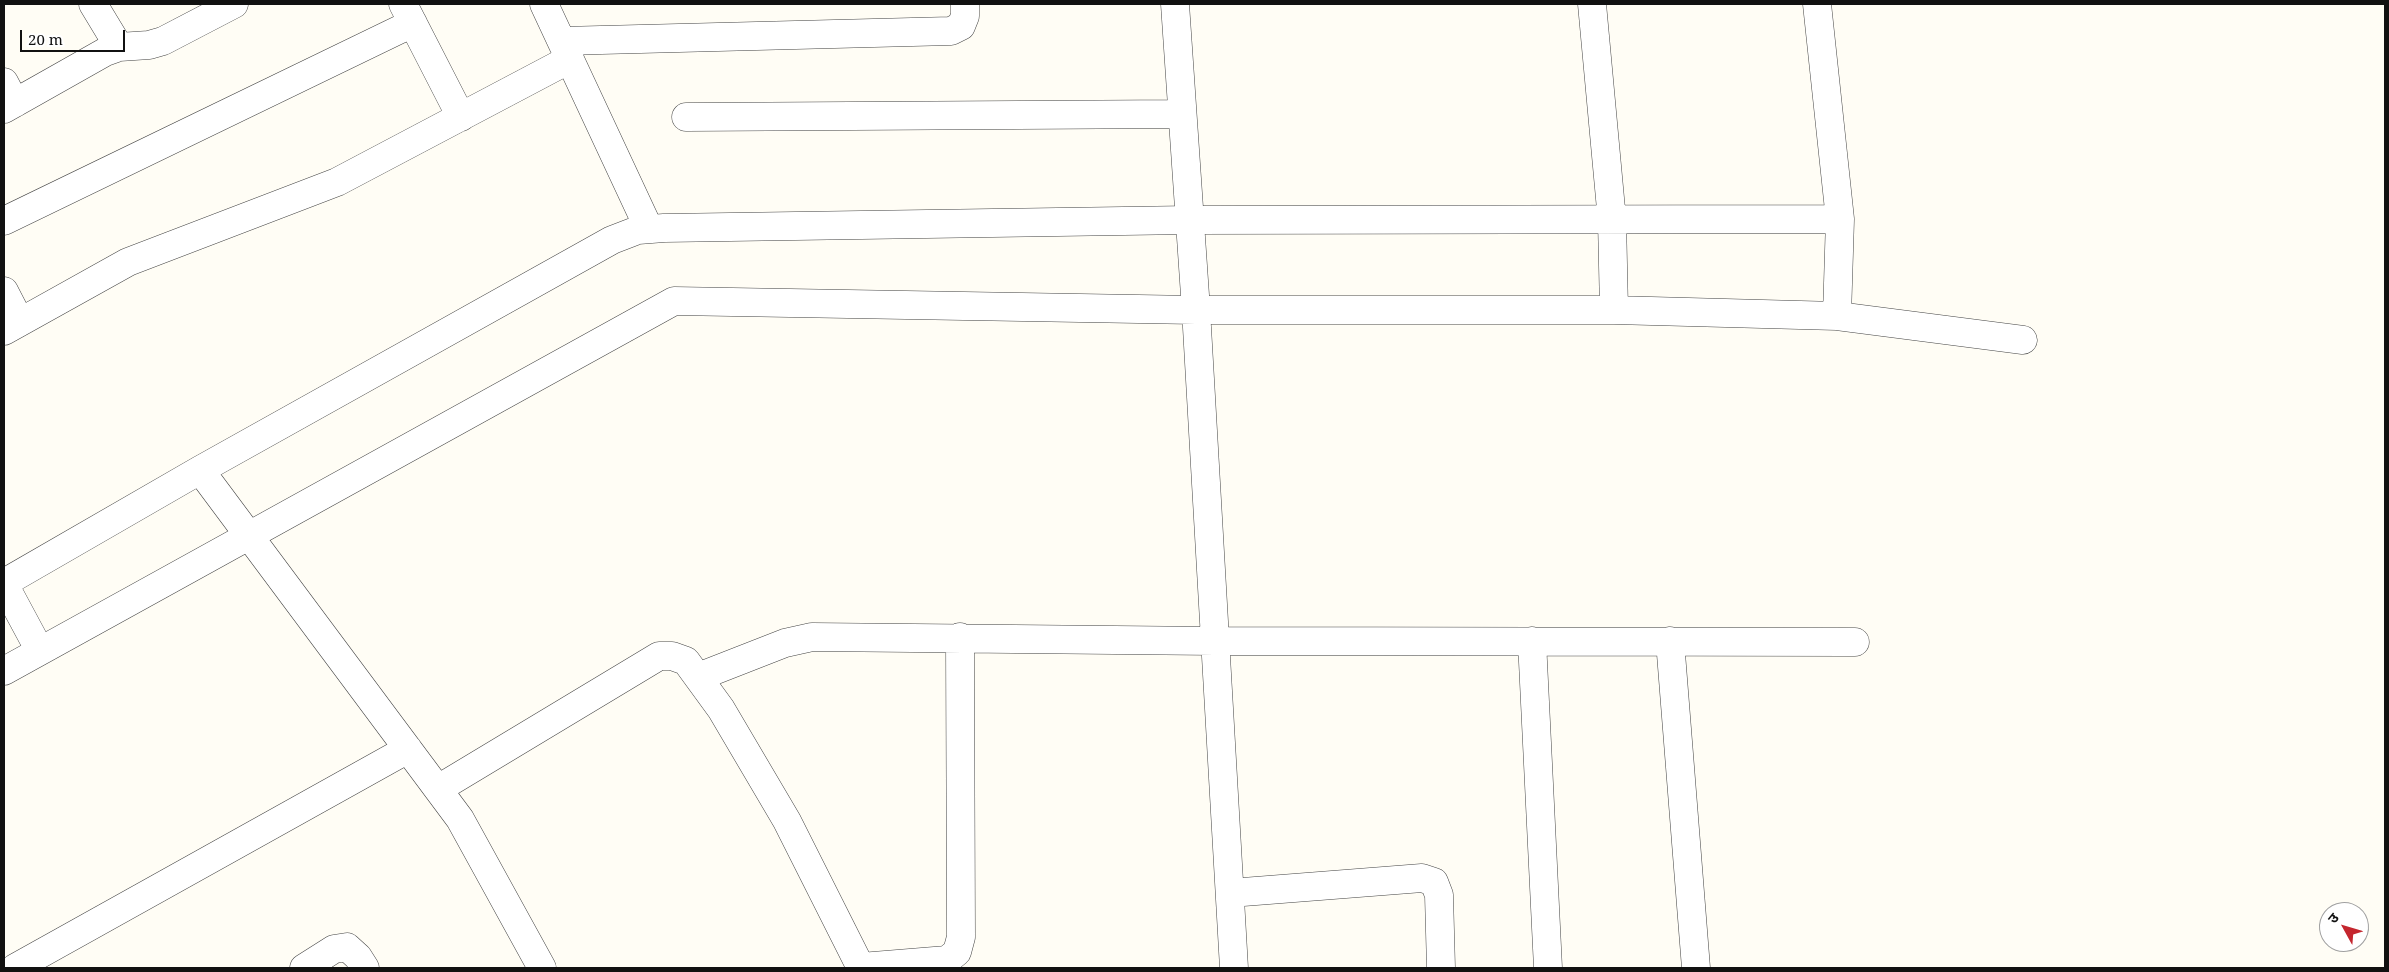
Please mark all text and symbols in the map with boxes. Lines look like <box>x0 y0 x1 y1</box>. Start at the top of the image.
scale bar <box>22 20 128 52</box>
text: 20 m <box>28 29 63 49</box>
north arrow <box>2319 902 2369 952</box>
text: उ <box>2323 909 2343 927</box>

